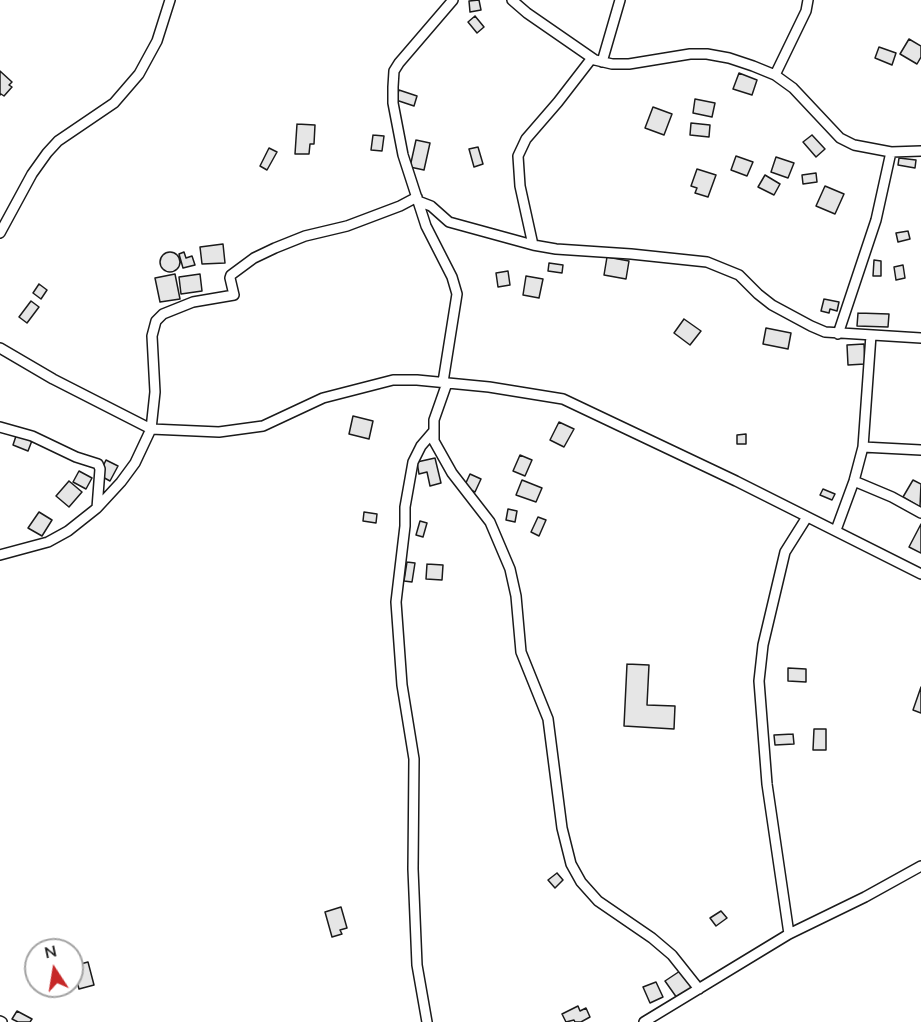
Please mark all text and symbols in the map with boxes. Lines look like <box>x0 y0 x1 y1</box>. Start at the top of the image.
north arrow <box>24 938 84 998</box>
text: N <box>43 940 59 964</box>

